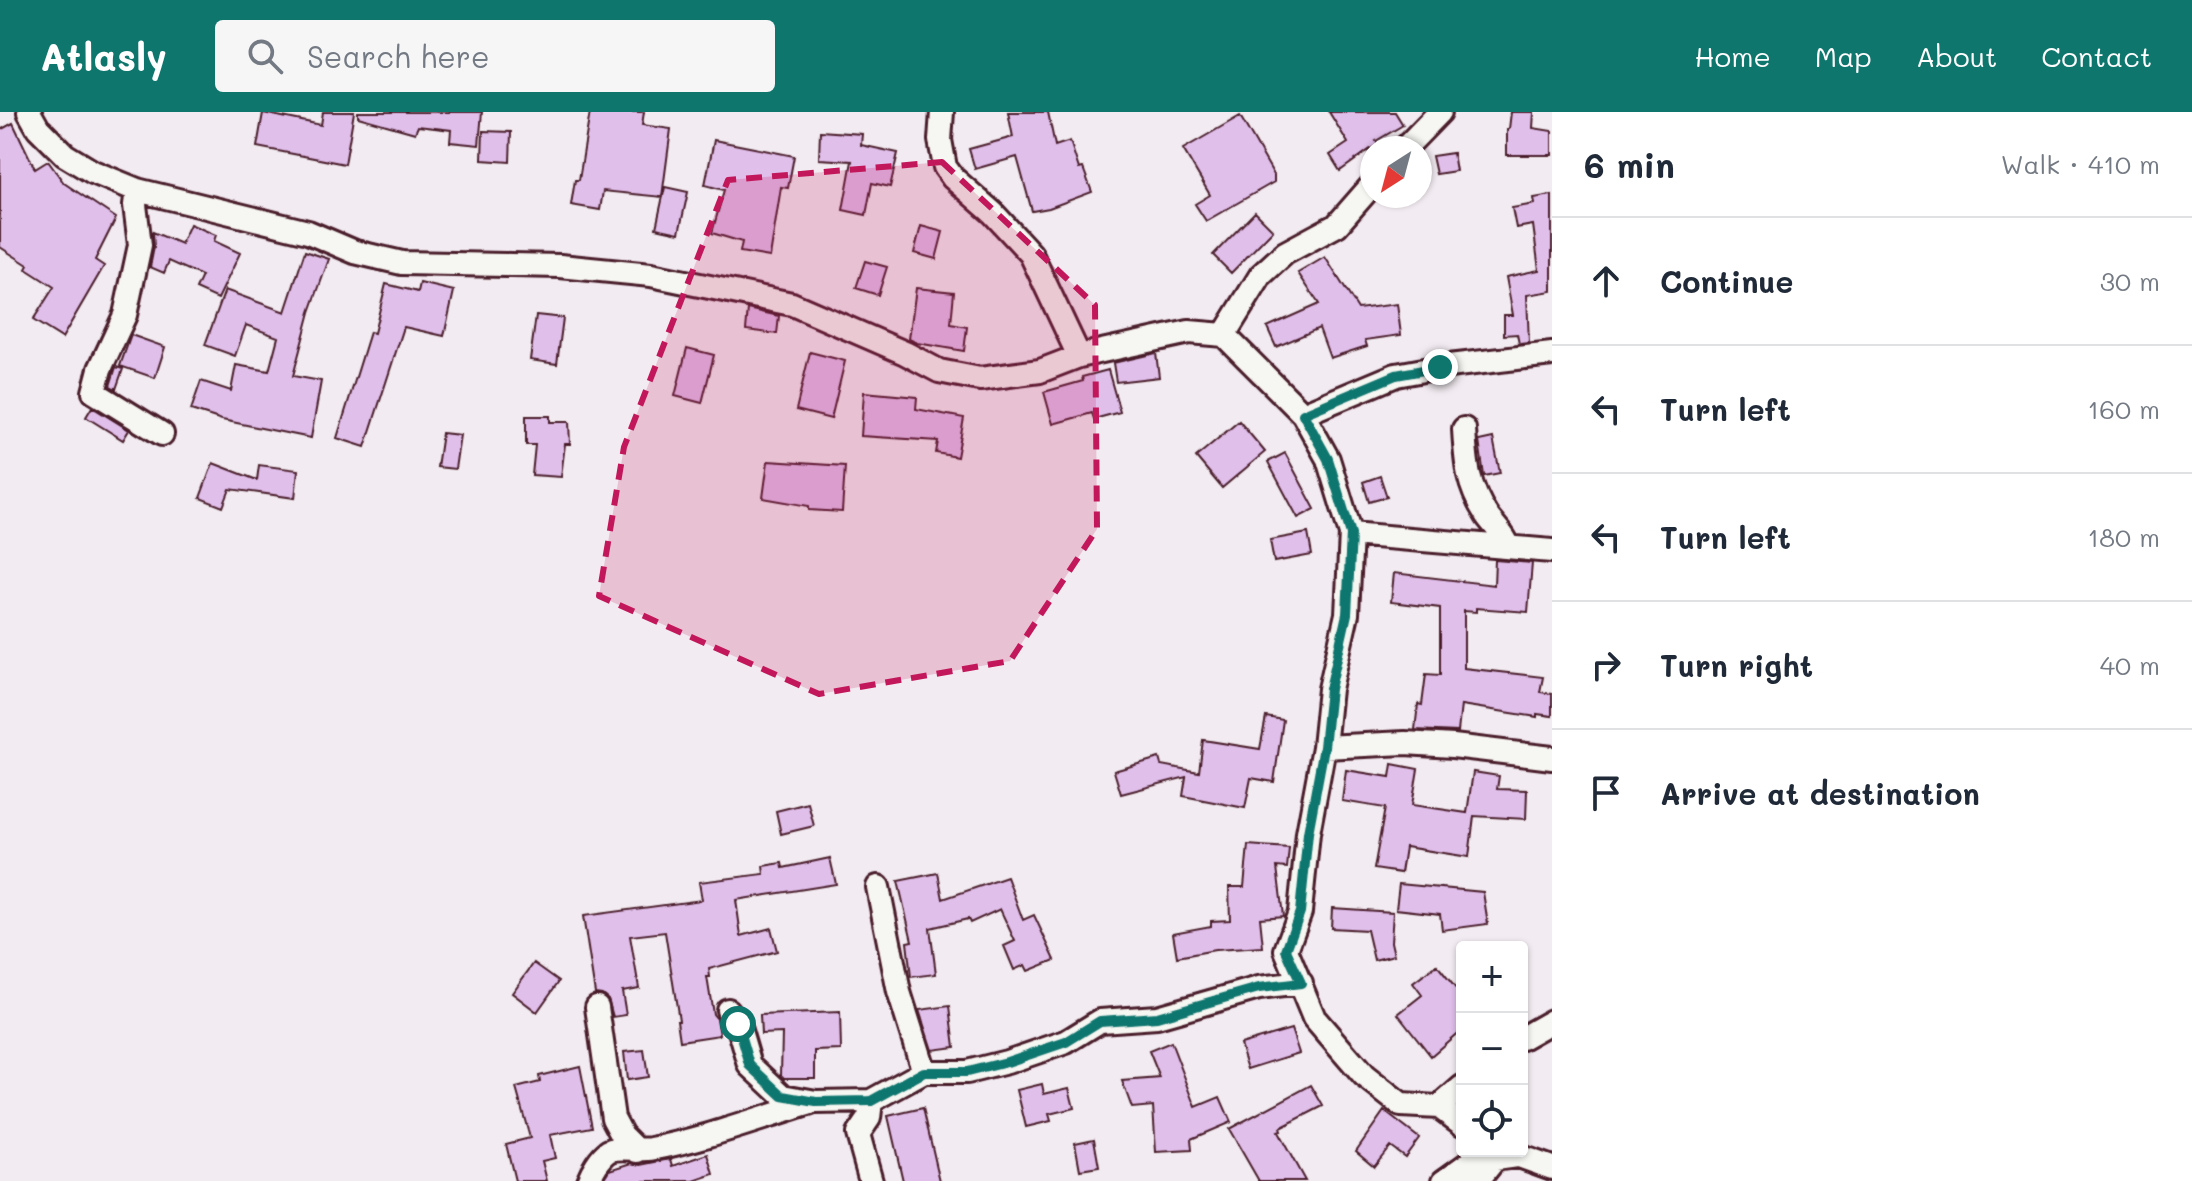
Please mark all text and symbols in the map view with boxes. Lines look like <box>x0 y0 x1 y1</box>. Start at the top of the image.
search box <box>215 20 775 92</box>
text: Atlasly <box>40 31 167 81</box>
icon: search <box>243 34 287 78</box>
text: Search here <box>307 36 489 76</box>
text: Home <box>1695 38 1771 74</box>
text: Map <box>1815 38 1872 74</box>
text: About <box>1916 38 1997 74</box>
text: Contact <box>2041 38 2152 74</box>
north arrow <box>1360 136 1432 208</box>
text: 6 min <box>1584 142 1675 187</box>
text: Walk · 410 m <box>2001 147 2160 181</box>
icon: ahead <box>1584 259 1628 303</box>
text: Continue <box>1660 261 1793 301</box>
text: 30 m <box>2100 264 2160 298</box>
route end <box>1422 349 1458 385</box>
icon: left <box>1584 387 1628 431</box>
text: Turn left <box>1660 389 1791 429</box>
text: 160 m <box>2088 392 2160 426</box>
icon: left <box>1584 515 1628 559</box>
text: Turn left <box>1660 517 1791 557</box>
text: 180 m <box>2088 520 2160 554</box>
icon: right <box>1584 643 1628 687</box>
text: Turn right <box>1660 645 1813 685</box>
text: 40 m <box>2100 648 2160 682</box>
icon: arrive <box>1584 771 1628 815</box>
text: Arrive at destination <box>1660 773 1980 813</box>
map controls <box>1456 941 1528 1157</box>
button: + <box>1456 941 1528 1013</box>
route start <box>720 1006 756 1042</box>
button: − <box>1456 1013 1528 1085</box>
button: locate <box>1456 1085 1528 1157</box>

